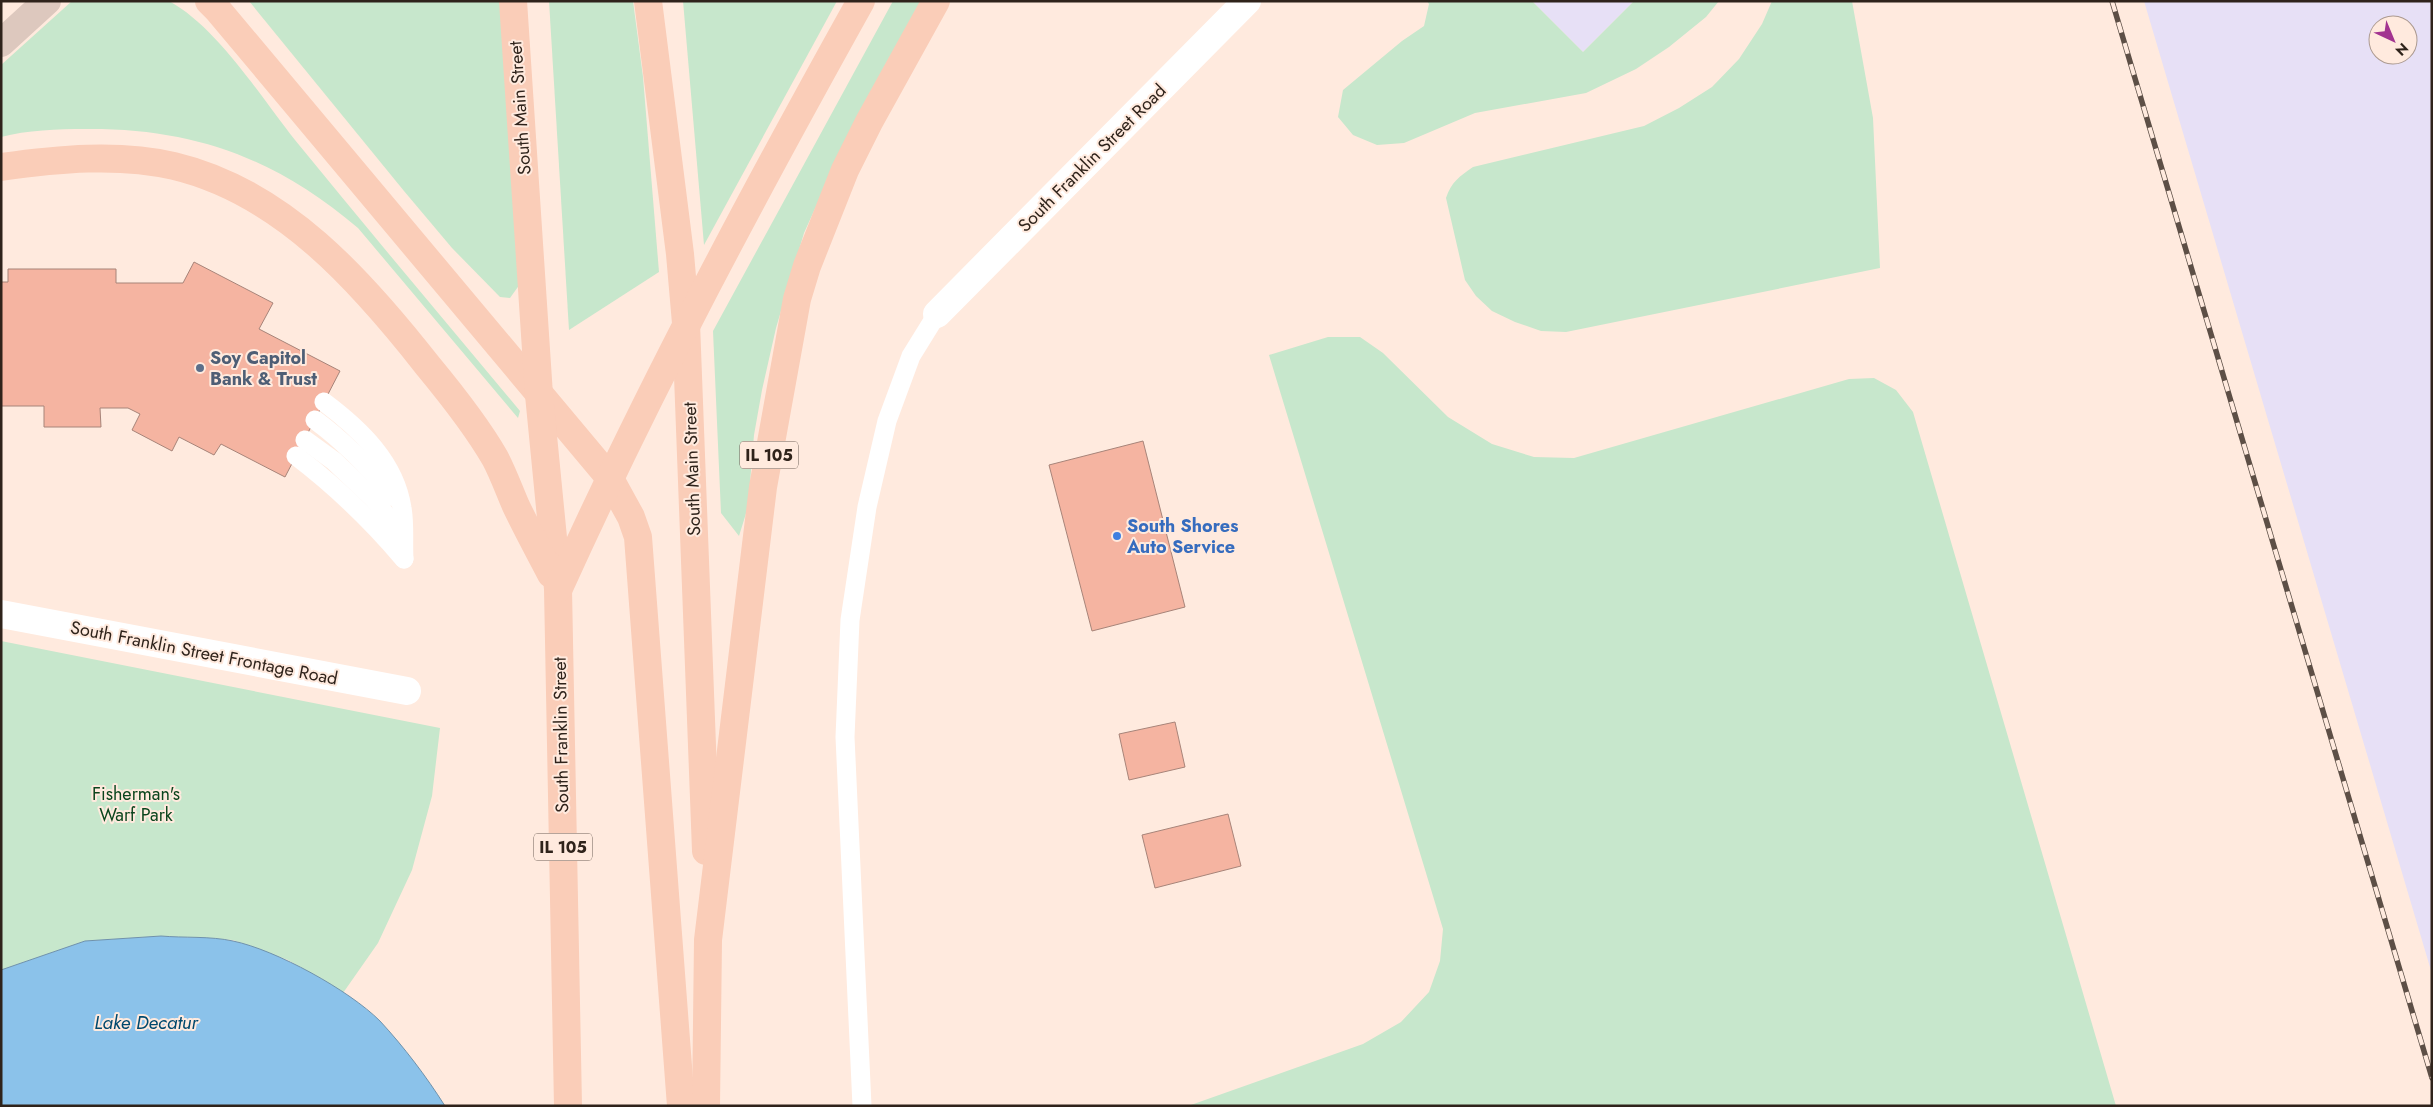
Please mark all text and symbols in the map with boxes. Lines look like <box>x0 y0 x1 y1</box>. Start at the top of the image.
north arrow <box>2368 15 2418 65</box>
text: N <box>2391 38 2413 60</box>
street label: South Main Street <box>502 40 538 176</box>
street label: South Franklin Street Road <box>1012 78 1172 238</box>
place label: Soy Capitol Bank & Trust <box>210 345 317 392</box>
marker: Soy Capitol Bank & Trust <box>194 362 206 374</box>
street label: South Main Street <box>677 401 707 536</box>
road number: IL 105 <box>740 442 798 468</box>
place label: South Shores Auto Service <box>1126 513 1238 560</box>
marker: South Shores Auto Service <box>1111 530 1123 542</box>
street label: South Franklin Street Frontage Road <box>68 614 340 692</box>
street label: South Franklin Street <box>547 656 575 813</box>
park label: Fisherman's Warf Park <box>92 781 180 828</box>
road number: IL 105 <box>534 834 592 860</box>
water label: Lake Decatur <box>94 1009 199 1036</box>

